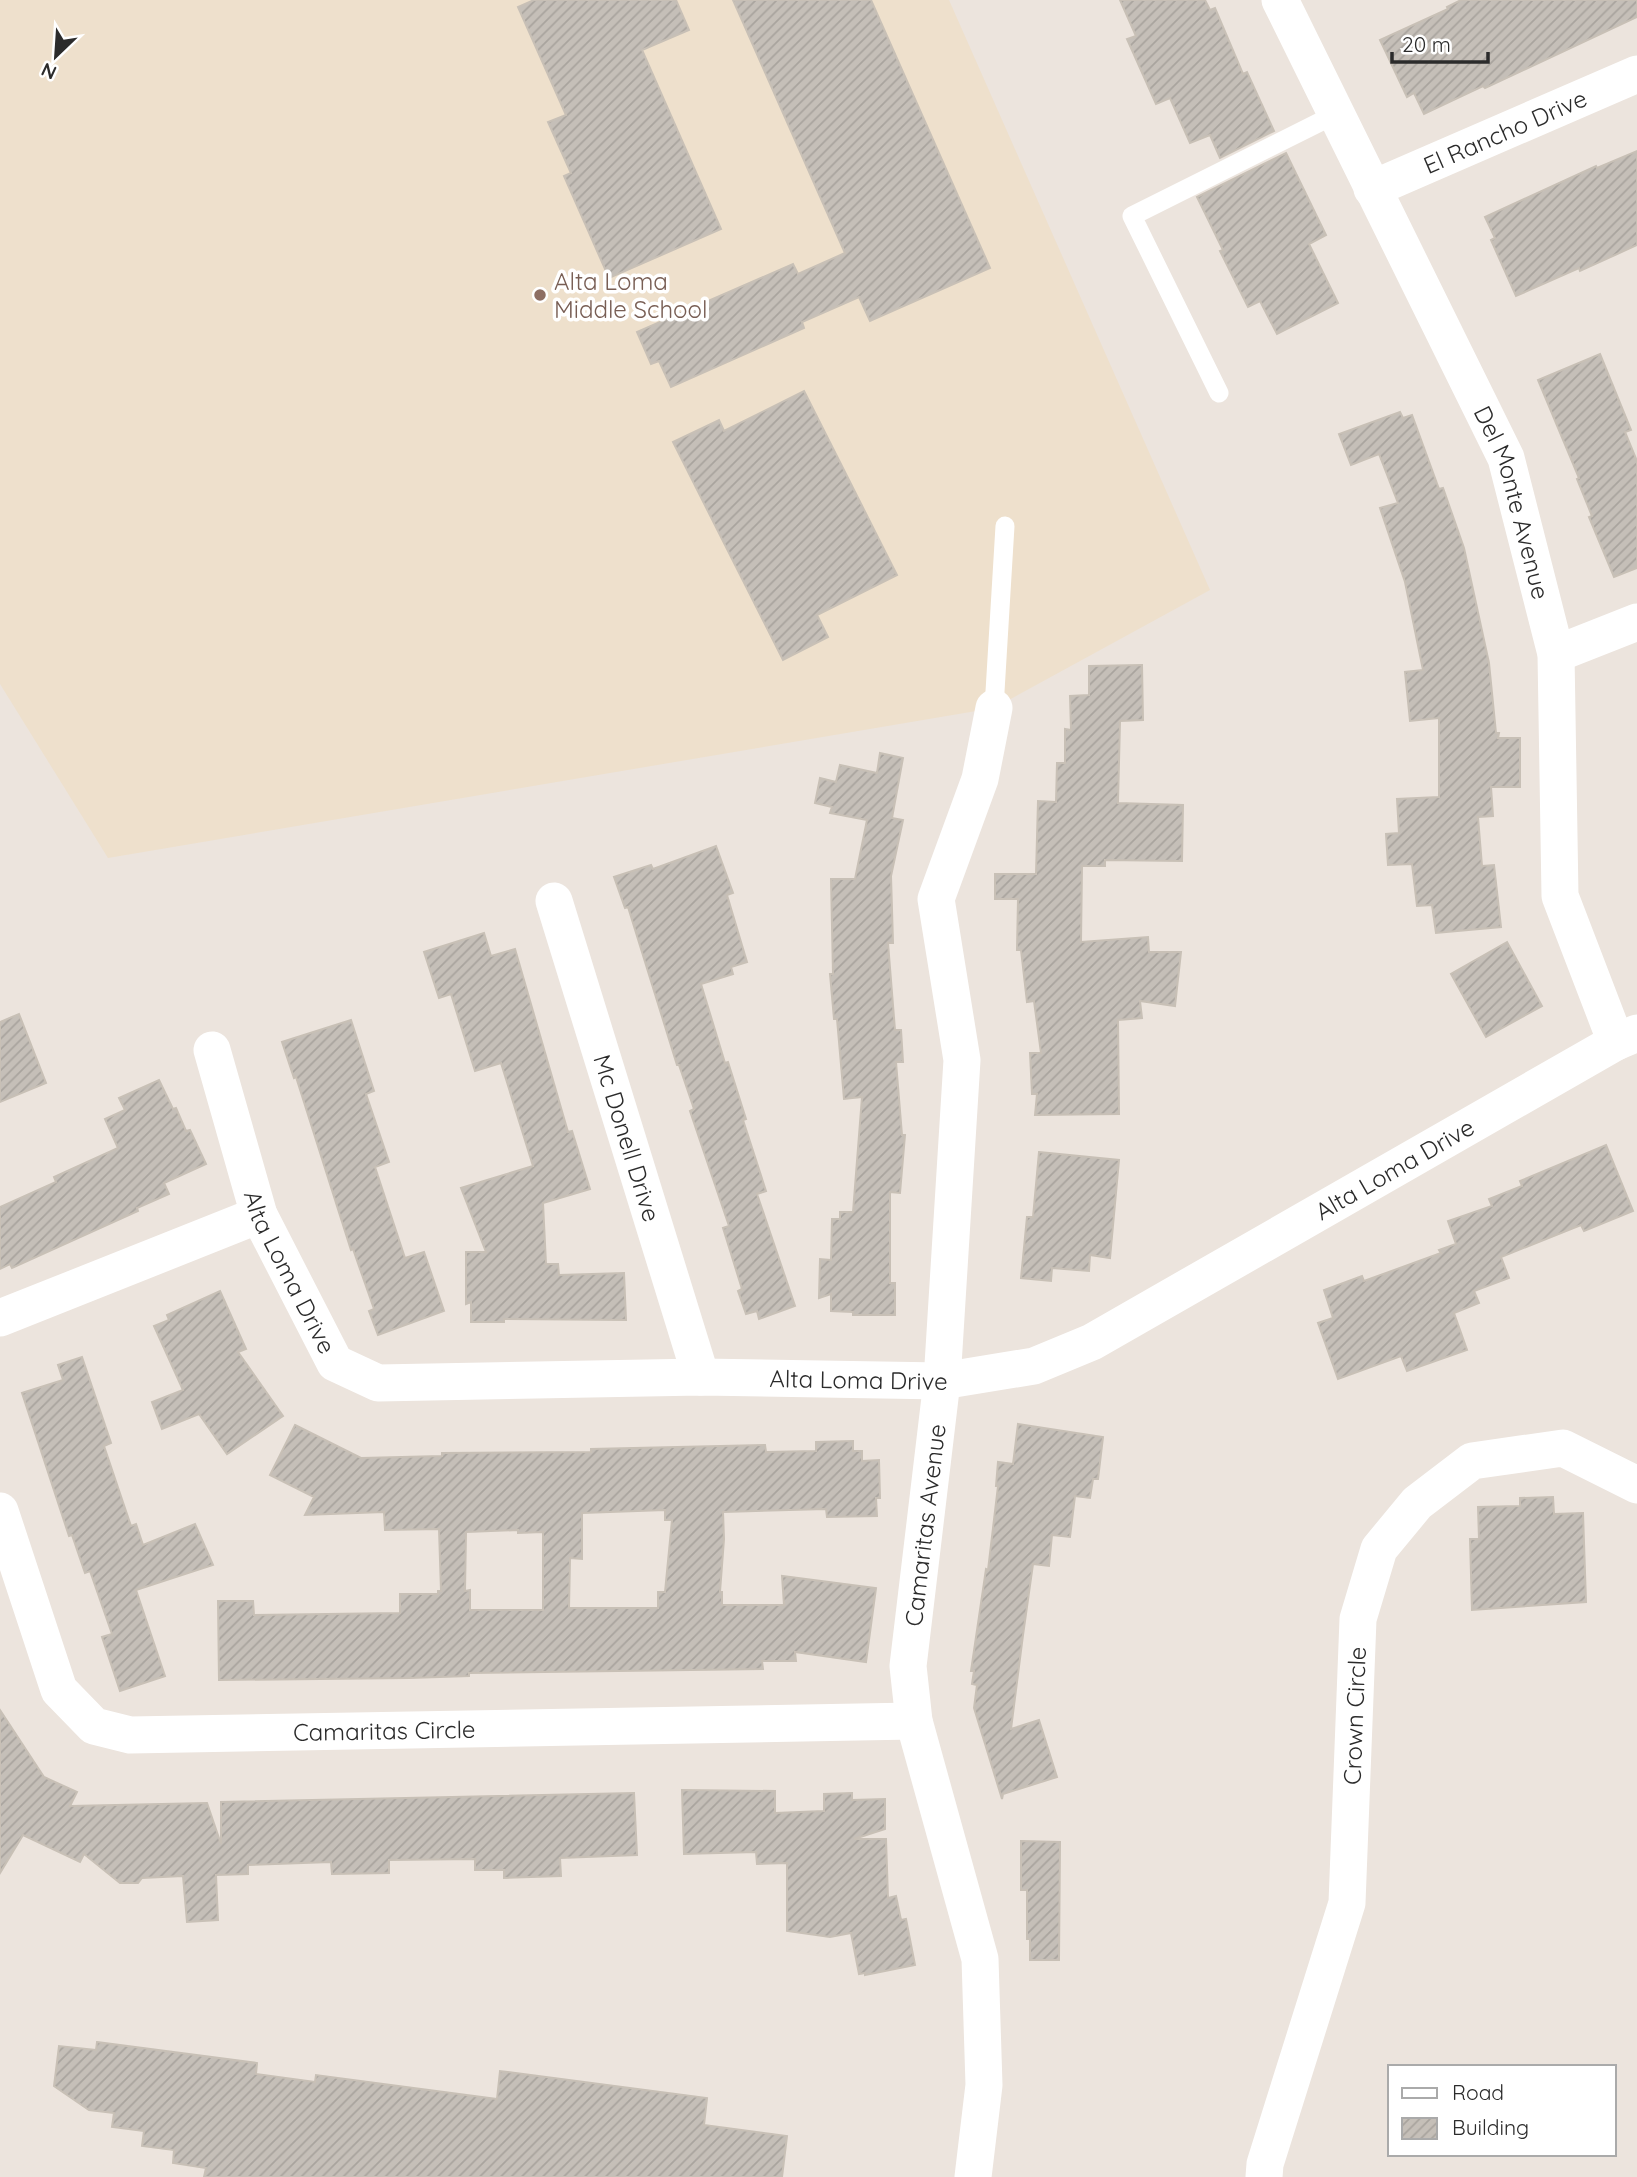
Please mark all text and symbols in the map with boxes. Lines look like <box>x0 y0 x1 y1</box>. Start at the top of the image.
north arrow <box>21 21 91 91</box>
scale bar <box>1392 21 1488 65</box>
text: 20 m <box>1402 31 1451 57</box>
text: N <box>37 58 60 85</box>
street label: El Rancho Drive <box>1419 83 1591 180</box>
place label: Alta Loma Middle School <box>554 266 708 324</box>
marker: Alta Loma Middle School <box>532 287 548 303</box>
street label: Del Monte Avenue <box>1468 401 1556 602</box>
street label: Mc Donell Drive <box>587 1051 667 1225</box>
street label: Alta Loma Drive <box>1310 1111 1479 1226</box>
street label: Alta Loma Drive <box>238 1187 343 1358</box>
street label: Alta Loma Drive <box>769 1363 948 1396</box>
street label: Camaritas Avenue <box>898 1422 952 1628</box>
street label: Crown Circle <box>1337 1646 1372 1785</box>
street label: Camaritas Circle <box>293 1714 476 1747</box>
legend <box>1388 2065 1616 2156</box>
text: Road <box>1452 2079 1504 2105</box>
text: Building <box>1452 2114 1529 2140</box>

